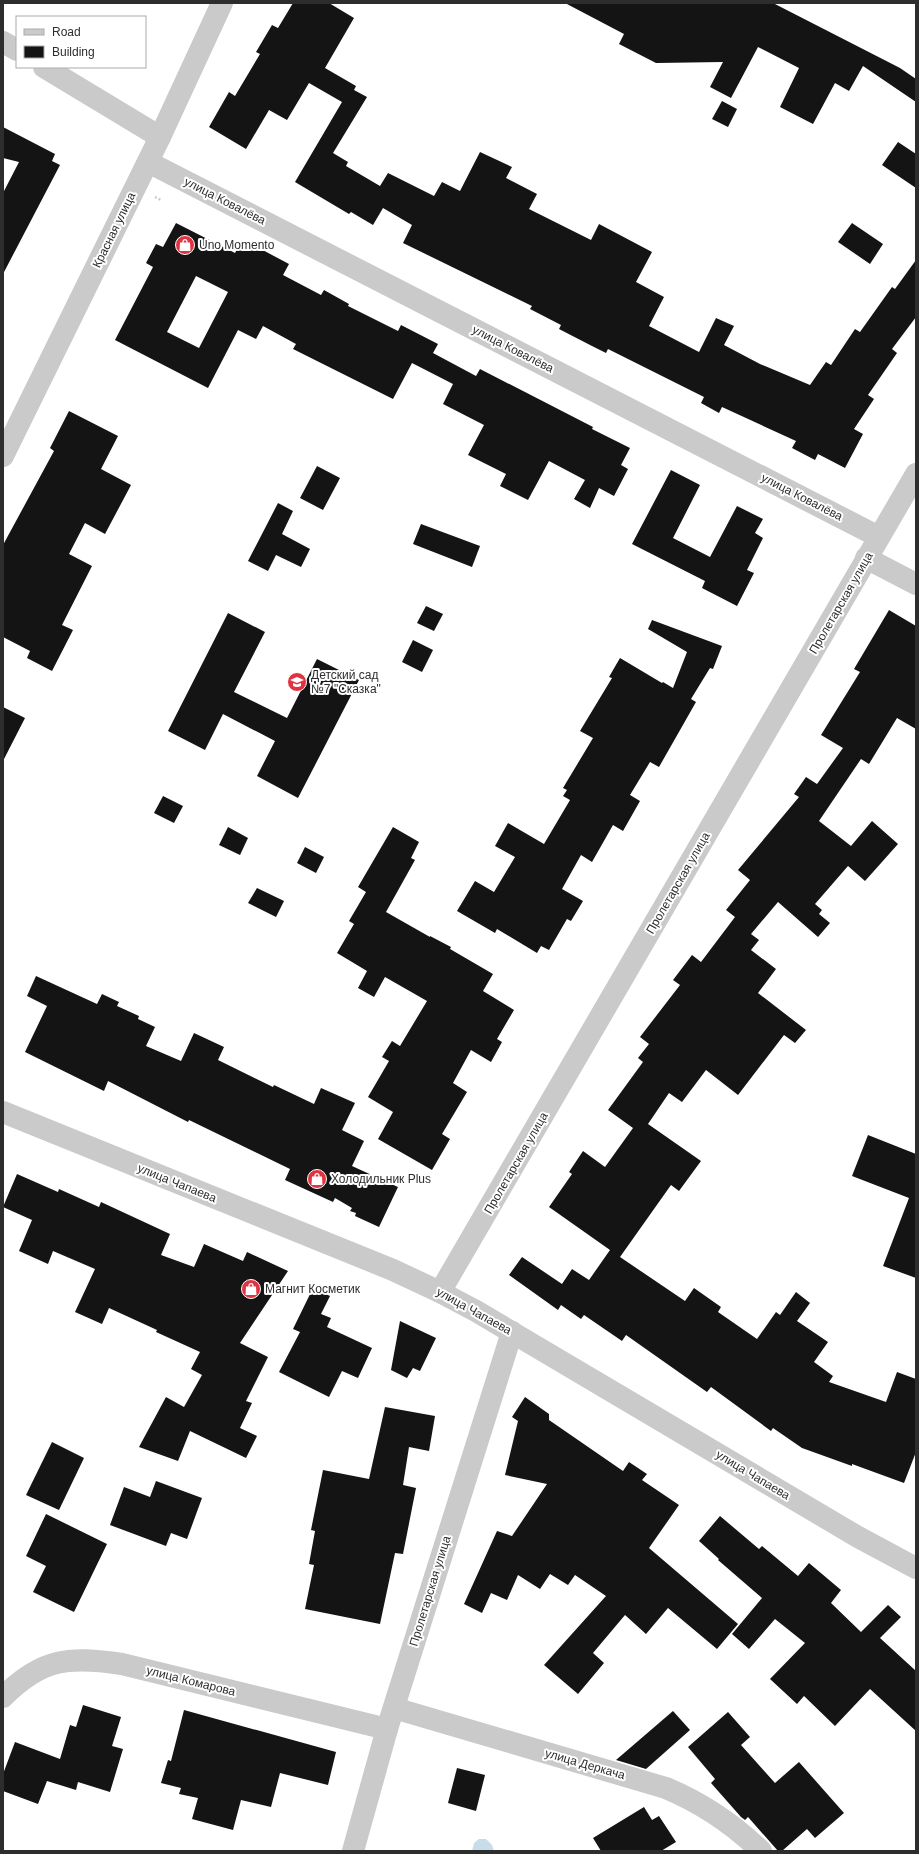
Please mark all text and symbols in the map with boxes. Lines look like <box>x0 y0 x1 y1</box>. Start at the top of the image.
legend <box>16 16 146 68</box>
text: Road <box>52 25 81 39</box>
text: Building <box>52 45 95 59</box>
street label: улица Ковалёва <box>182 174 268 228</box>
street label: Красная улица <box>90 190 139 270</box>
shop icon: Uno Momento <box>174 234 196 256</box>
place label: Uno Momento <box>199 238 275 252</box>
street label: улица Ковалёва <box>470 322 556 376</box>
street label: улица Ковалёва <box>759 470 845 524</box>
street label: Пролетарская улица <box>806 550 876 656</box>
place label: Детский сад №7 "Сказка" <box>311 668 381 696</box>
school or university icon: Детский сад №7 "Сказка" <box>286 671 308 693</box>
street label: Пролетарская улица <box>643 830 713 936</box>
street label: Пролетарская улица <box>481 1110 551 1216</box>
street label: улица Чапаева <box>136 1161 219 1205</box>
shop icon: Холодильник Plus <box>306 1168 328 1190</box>
place label: Холодильник Plus <box>331 1172 431 1186</box>
shop icon: Магнит Косметик <box>240 1278 262 1300</box>
place label: Магнит Косметик <box>265 1282 361 1296</box>
street label: улица Чапаева <box>434 1285 514 1338</box>
street label: улица Чапаева <box>713 1447 793 1503</box>
street label: Пролетарская улица <box>407 1534 454 1648</box>
street label: улица Комарова <box>145 1663 237 1699</box>
street label: улица Деркача <box>543 1746 627 1782</box>

